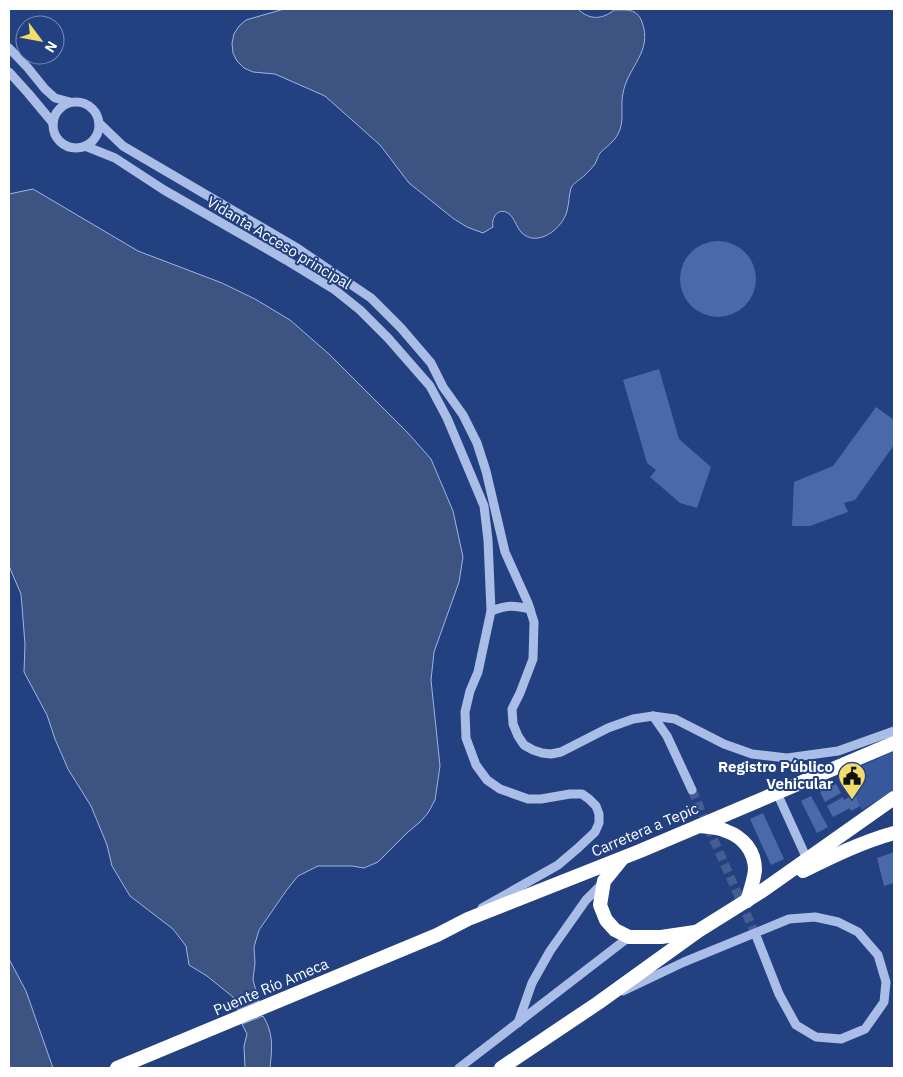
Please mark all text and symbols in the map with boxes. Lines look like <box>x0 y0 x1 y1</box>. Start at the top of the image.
north arrow <box>15 15 65 65</box>
text: N <box>41 38 61 56</box>
street label: Vidanta Acceso principal <box>203 192 355 293</box>
place label: Registro Público Vehicular <box>718 757 833 793</box>
public building icon: Registro Público Vehicular <box>837 761 867 800</box>
street label: Carretera a Tepic <box>588 798 702 861</box>
street label: Puente Río Ameca <box>210 954 331 1019</box>

